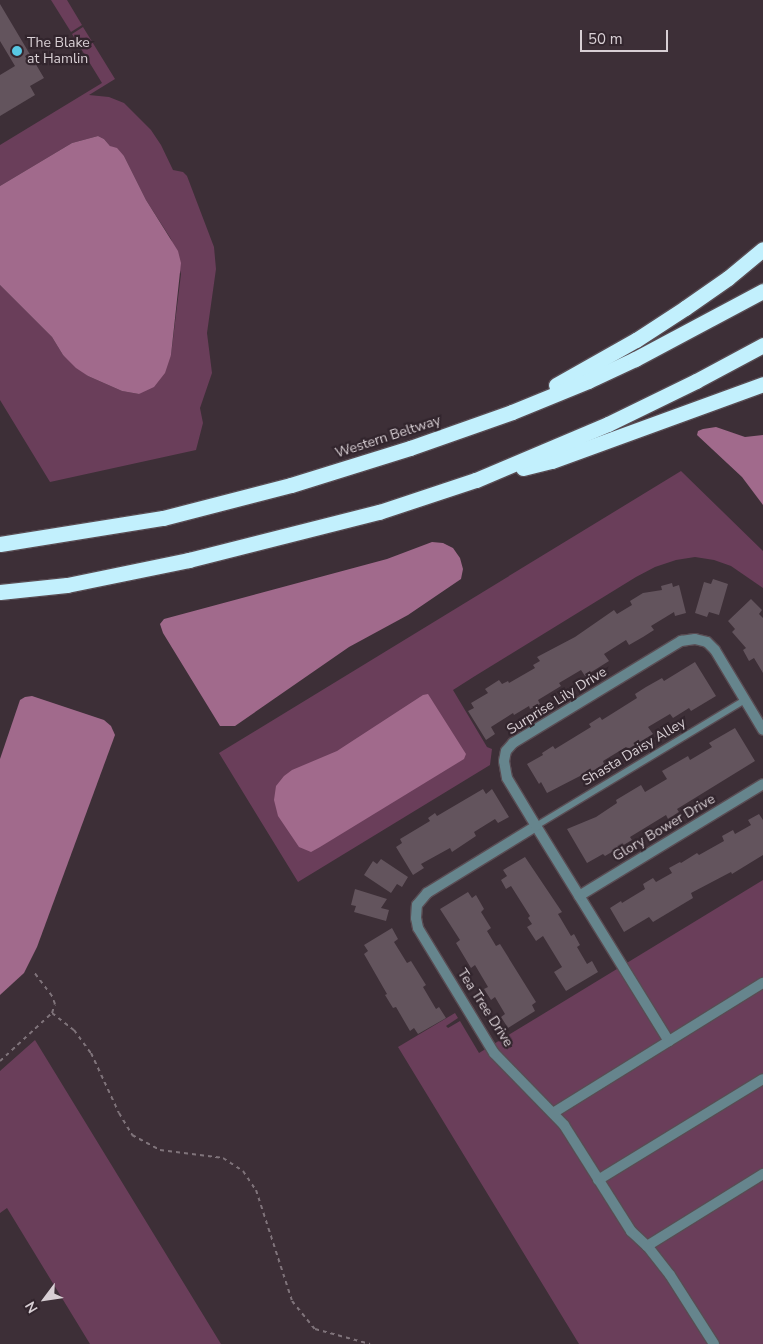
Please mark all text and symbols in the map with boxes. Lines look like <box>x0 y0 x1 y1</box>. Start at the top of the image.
scale bar <box>583 20 670 52</box>
text: 50 m <box>588 29 623 49</box>
place label: The Blake at Hamlin <box>27 35 90 68</box>
marker: The Blake at Hamlin <box>11 45 23 57</box>
street label: Western Beltway <box>333 412 443 462</box>
street label: Surprise Lily Drive <box>504 664 610 738</box>
street label: Shasta Daisy Alley <box>579 714 689 790</box>
street label: Glory Bower Drive <box>610 791 718 865</box>
street label: Tea Tree Drive <box>454 966 516 1050</box>
north arrow <box>20 1274 70 1324</box>
text: N <box>21 1298 43 1316</box>

